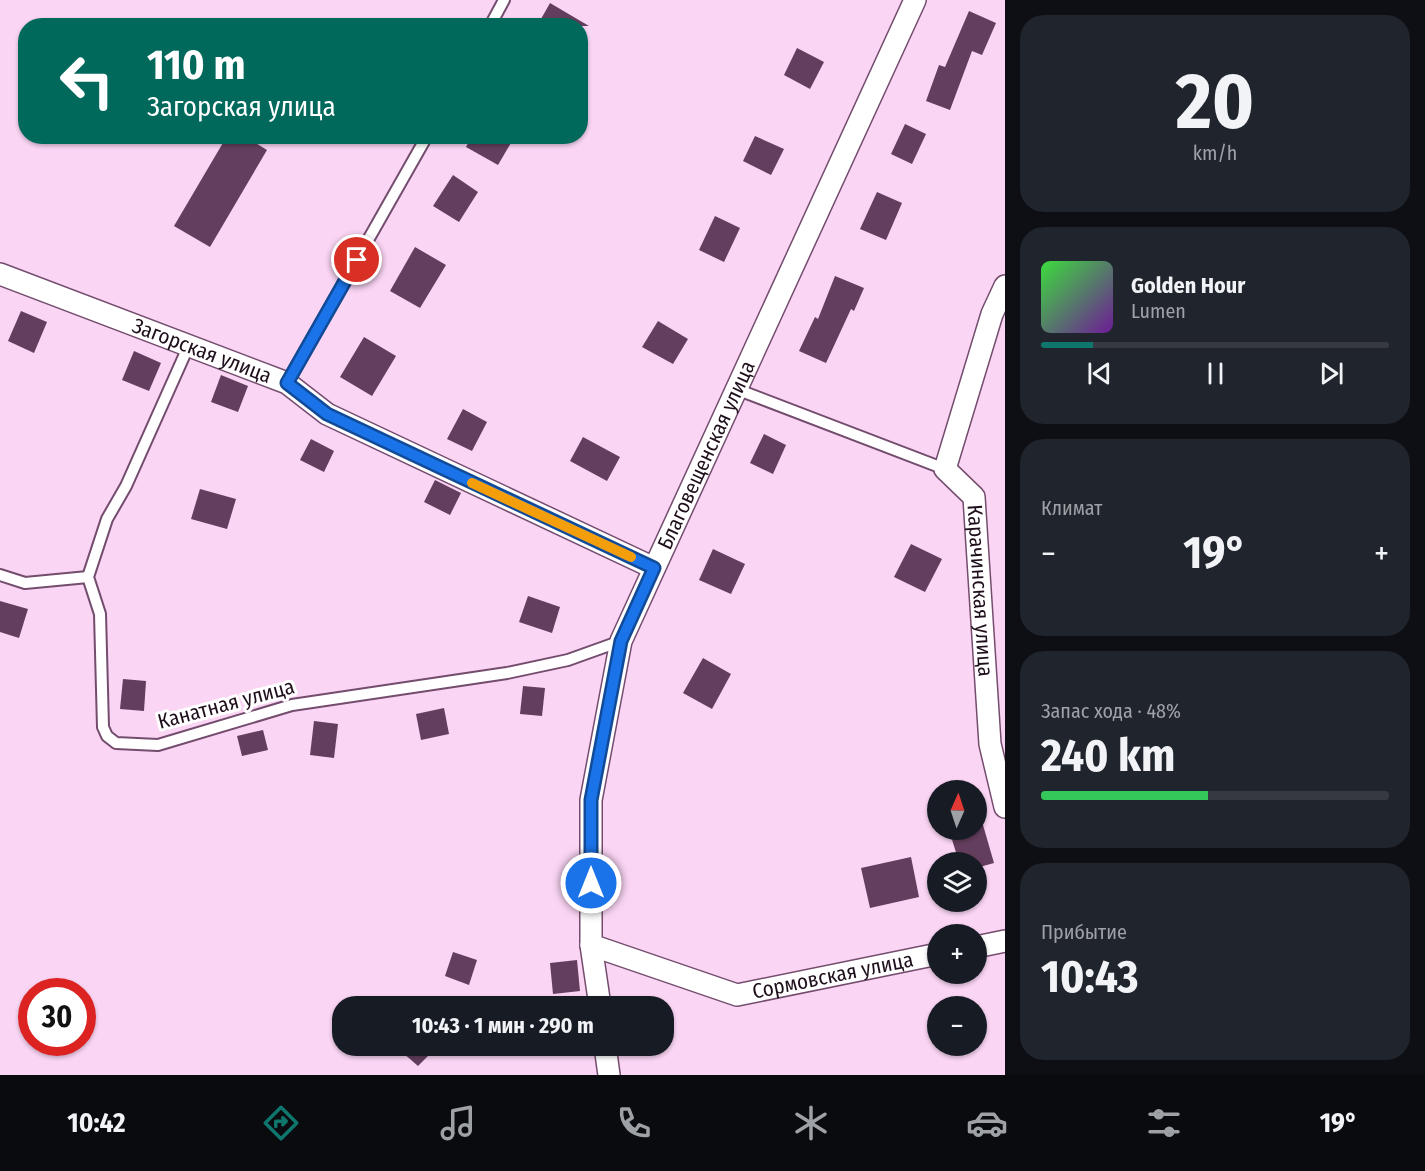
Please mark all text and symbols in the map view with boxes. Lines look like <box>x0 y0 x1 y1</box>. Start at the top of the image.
text: 110 m <box>147 40 246 90</box>
icon: left <box>48 42 126 120</box>
text: 20 <box>1176 55 1254 149</box>
text: Загорская улица <box>147 91 336 123</box>
text: km/h <box>1193 141 1237 165</box>
pin <box>331 234 382 285</box>
icon: arrive <box>340 243 373 276</box>
text: Golden Hour <box>1131 272 1245 299</box>
text: Lumen <box>1131 299 1186 323</box>
street label: Загорская улица <box>129 312 275 389</box>
street label: Благовещенская улица <box>652 357 761 554</box>
icon: previous <box>1083 357 1116 390</box>
icon: pause <box>1199 357 1232 390</box>
icon: next <box>1315 357 1348 390</box>
text: Климат <box>1041 496 1102 520</box>
street label: Карачинская улица <box>962 504 999 677</box>
text: 19° <box>1183 526 1247 580</box>
text: − <box>1041 534 1056 574</box>
text: + <box>1374 534 1389 574</box>
street label: Канатная улица <box>155 673 297 735</box>
text: Запас хода · 48% <box>1041 699 1181 723</box>
text: 240 km <box>1041 729 1175 783</box>
north arrow <box>927 780 987 840</box>
map controls <box>927 780 987 1056</box>
position arrow <box>559 851 623 915</box>
button: layers <box>927 852 987 912</box>
text: Прибытие <box>1041 920 1127 944</box>
button: + <box>927 924 987 984</box>
street label: Сормовская улица <box>750 946 915 1005</box>
text: 10:43 <box>1041 950 1139 1004</box>
speed limit sign: 30 <box>18 978 96 1056</box>
button: − <box>927 996 987 1056</box>
text: 10:43 · 1 мин · 290 m <box>412 1012 594 1039</box>
icon: directions <box>260 1102 302 1144</box>
icon: music <box>437 1102 479 1144</box>
icon: phone <box>613 1102 655 1144</box>
icon: climate <box>790 1102 832 1144</box>
icon: car <box>966 1102 1008 1144</box>
icon: filters <box>1143 1102 1185 1144</box>
text: 10:42 <box>67 1107 126 1139</box>
text: 19° <box>1320 1107 1358 1139</box>

